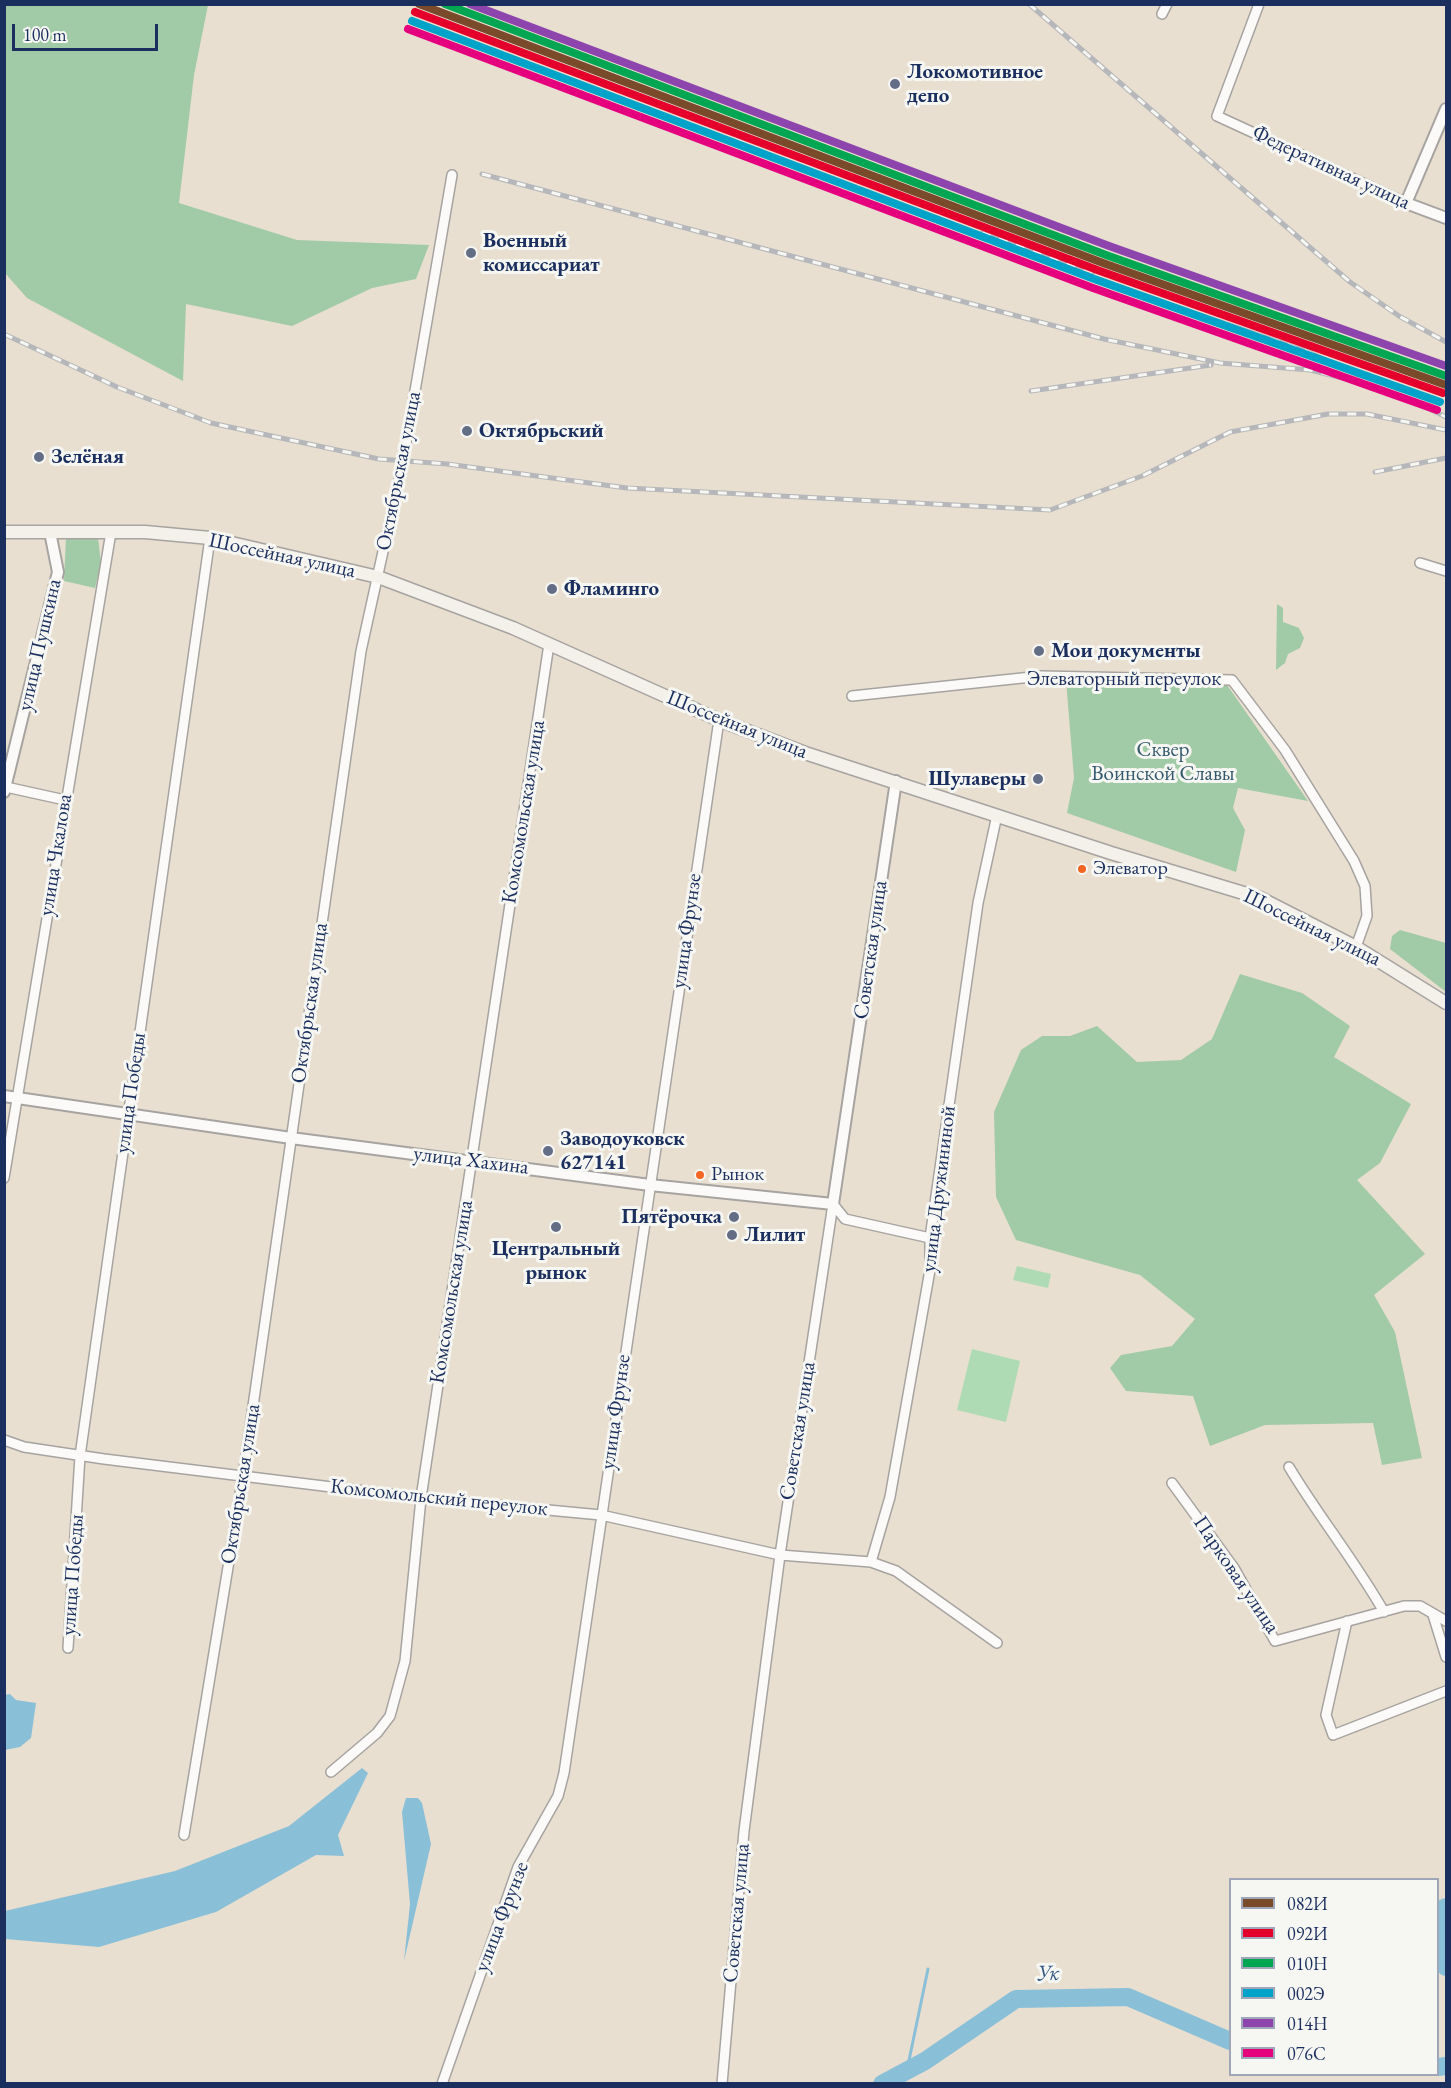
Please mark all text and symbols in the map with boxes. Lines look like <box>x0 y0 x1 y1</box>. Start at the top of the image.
scale bar <box>15 12 160 50</box>
text: 100 m <box>23 23 67 46</box>
place label: Локомотивное депо <box>907 59 1043 109</box>
marker: Локомотивное депо <box>888 77 902 91</box>
street label: Федеративная улица <box>1248 120 1414 216</box>
place label: Военный комиссариат <box>483 228 600 278</box>
marker: Военный комиссариат <box>464 246 478 260</box>
street label: Октябрьская улица <box>371 389 427 553</box>
place label: Октябрьский <box>479 418 604 444</box>
marker: Октябрьский <box>460 424 474 438</box>
place label: Зелёная <box>51 444 124 470</box>
marker: Зелёная <box>32 450 46 464</box>
street label: Шоссейная улица <box>206 528 358 584</box>
street label: улица Пушкина <box>13 576 67 714</box>
place label: Фламинго <box>564 576 659 602</box>
marker: Фламинго <box>545 582 559 596</box>
place label: Мои документы <box>1051 638 1201 664</box>
marker: Мои документы <box>1032 644 1046 658</box>
street label: Элеваторный переулок <box>1027 666 1221 692</box>
street label: Шоссейная улица <box>663 685 811 765</box>
street label: Комсомольская улица <box>497 718 551 906</box>
park label: Сквер Воинской Славы <box>1091 737 1235 787</box>
place label: Шулаверы <box>928 766 1026 792</box>
marker: Шулаверы <box>1031 772 1045 786</box>
street label: улица Чкалова <box>34 792 78 918</box>
place label: Элеватор <box>1093 857 1168 881</box>
marker: Элеватор <box>1076 863 1088 875</box>
street label: улица Фрунзе <box>666 872 708 990</box>
street label: Советская улица <box>849 879 893 1021</box>
street label: Шоссейная улица <box>1239 884 1385 972</box>
street label: Октябрьская улица <box>286 921 334 1085</box>
street label: улица Победы <box>110 1031 152 1155</box>
street label: улица Дружининой <box>916 1104 962 1274</box>
place label: Заводоуковск 627141 <box>560 1126 685 1176</box>
street label: улица Хахина <box>412 1141 530 1181</box>
marker: Заводоуковск 627141 <box>541 1144 555 1158</box>
place label: Рынок <box>711 1163 764 1187</box>
marker: Рынок <box>694 1169 706 1181</box>
street label: Комсомольская улица <box>425 1198 479 1386</box>
place label: Пятёрочка <box>621 1204 722 1230</box>
marker: Пятёрочка <box>727 1210 741 1224</box>
marker: Центральный рынок <box>549 1220 563 1234</box>
place label: Лилит <box>744 1222 805 1248</box>
marker: Лилит <box>725 1228 739 1242</box>
place label: Центральный рынок <box>492 1236 620 1286</box>
street label: улица Фрунзе <box>595 1353 637 1471</box>
street label: Советская улица <box>775 1360 821 1502</box>
street label: Октябрьская улица <box>216 1402 266 1566</box>
street label: Комсомольский переулок <box>329 1474 549 1522</box>
street label: Парковая улица <box>1187 1511 1285 1639</box>
street label: улица Победы <box>56 1514 90 1636</box>
street label: Советская улица <box>718 1842 756 1984</box>
street label: улица Фрунзе <box>469 1858 535 1976</box>
legend <box>1229 1878 1439 2076</box>
text: 082И <box>1287 1892 1327 1915</box>
text: 092И <box>1287 1922 1327 1945</box>
text: 010Н <box>1287 1952 1328 1975</box>
water label: Ук <box>1037 1961 1059 1987</box>
text: 002Э <box>1287 1982 1325 2005</box>
text: 014Н <box>1287 2012 1328 2035</box>
text: 076С <box>1287 2042 1326 2065</box>

